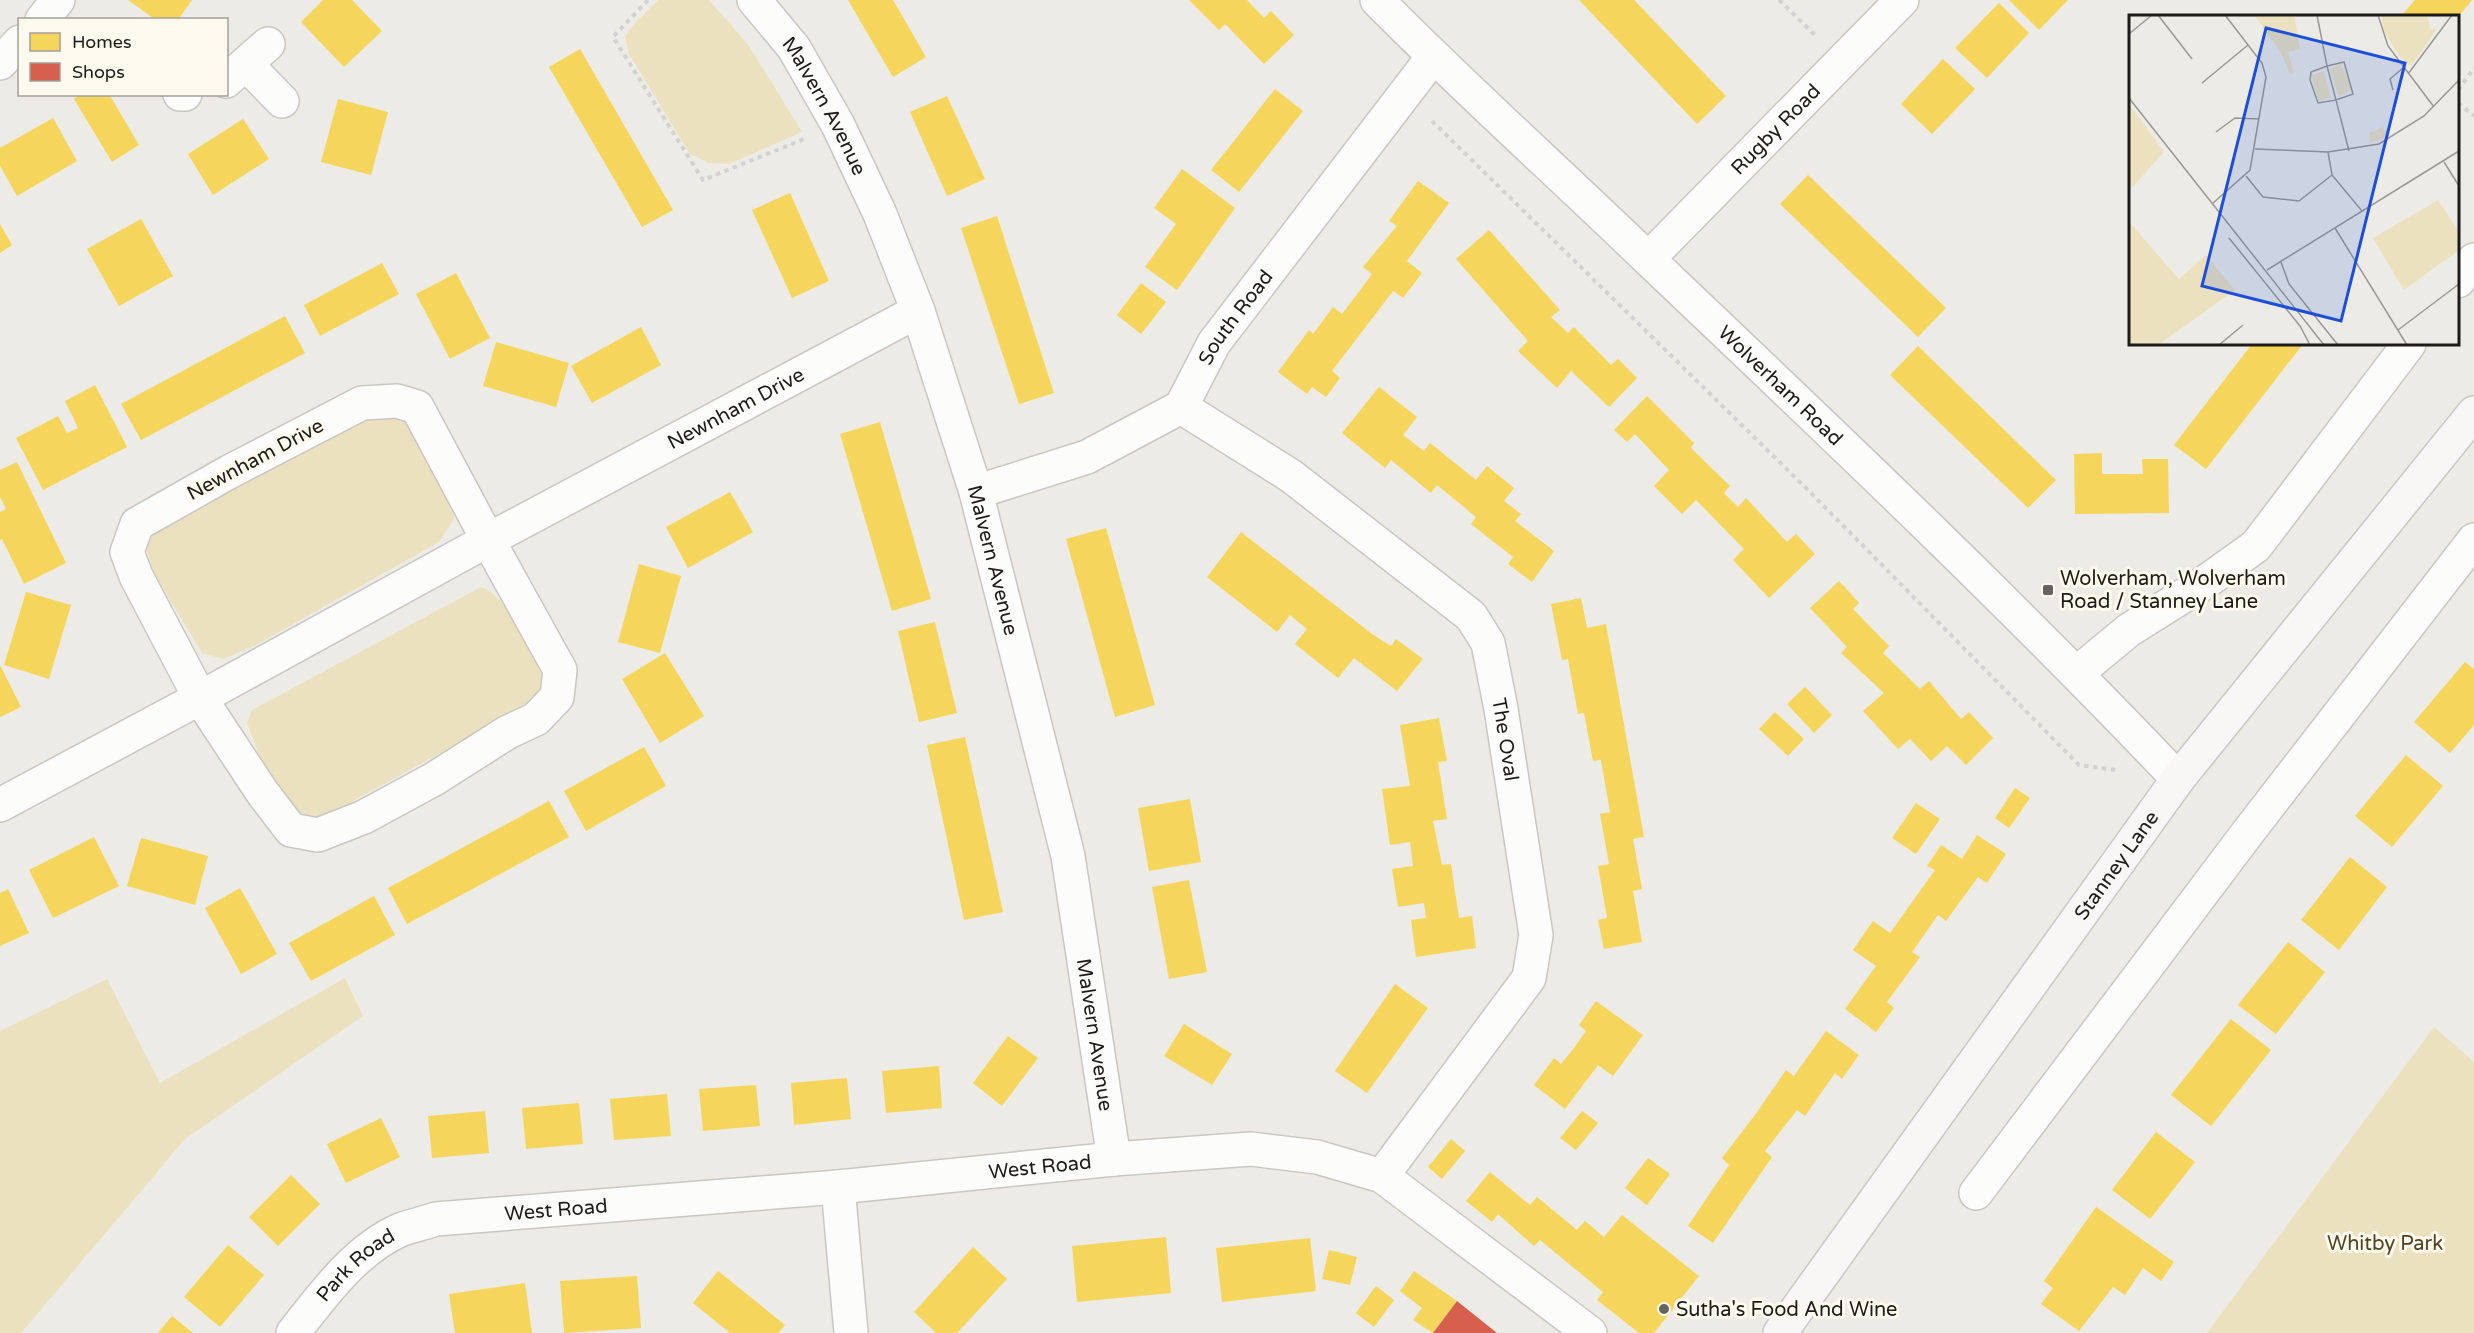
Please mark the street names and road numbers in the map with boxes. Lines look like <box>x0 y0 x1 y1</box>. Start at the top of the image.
street label: Malvern Avenue <box>777 32 871 179</box>
street label: Rugby Road <box>1726 79 1826 180</box>
street label: South Road <box>1194 266 1279 369</box>
street label: Wolverham Road <box>1713 321 1847 451</box>
street label: Newnham Drive <box>664 363 809 455</box>
street label: Newnham Drive <box>183 414 328 506</box>
street label: Malvern Avenue <box>962 483 1023 638</box>
street label: The Oval <box>1486 696 1523 783</box>
street label: Stanney Lane <box>2070 807 2164 925</box>
street label: Malvern Avenue <box>1071 957 1118 1113</box>
street label: West Road <box>988 1150 1093 1185</box>
street label: West Road <box>504 1194 608 1227</box>
street label: Park Road <box>312 1224 399 1307</box>

